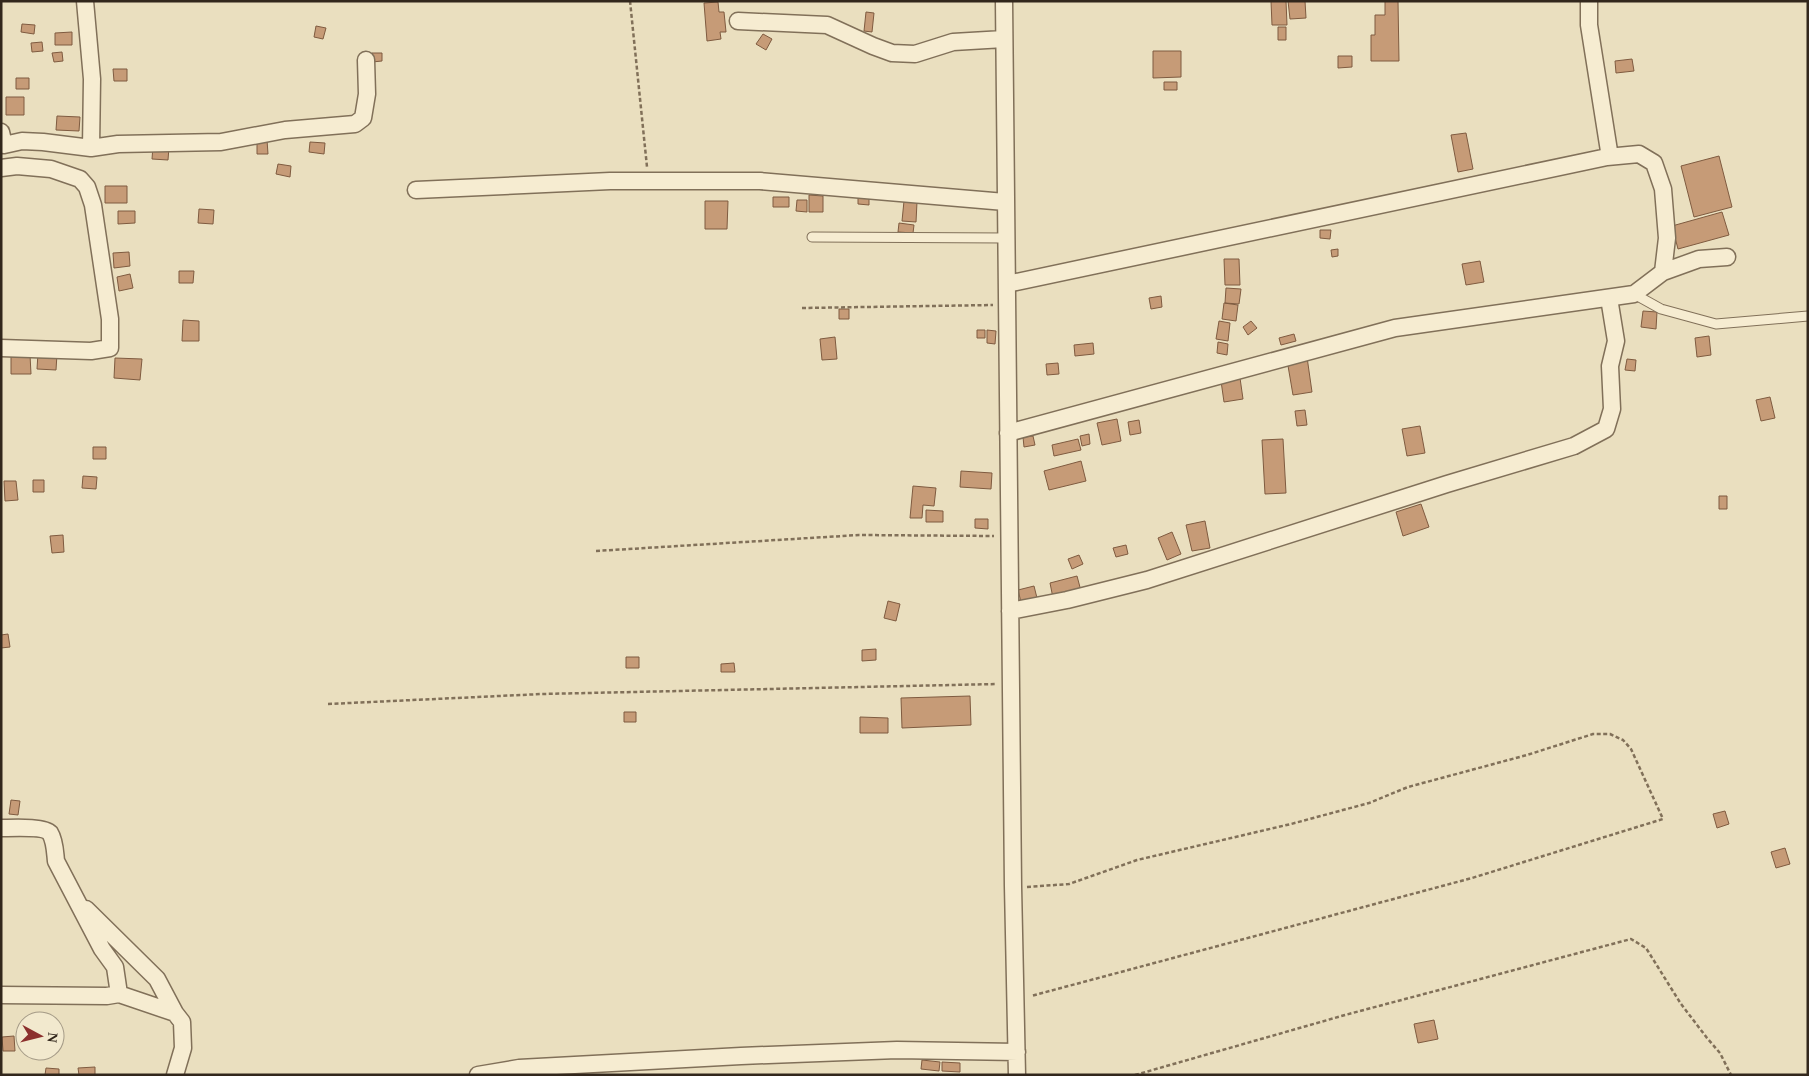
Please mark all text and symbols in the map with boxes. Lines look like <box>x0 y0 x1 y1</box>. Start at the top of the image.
north arrow <box>15 1011 65 1061</box>
text: N <box>44 1032 60 1043</box>

